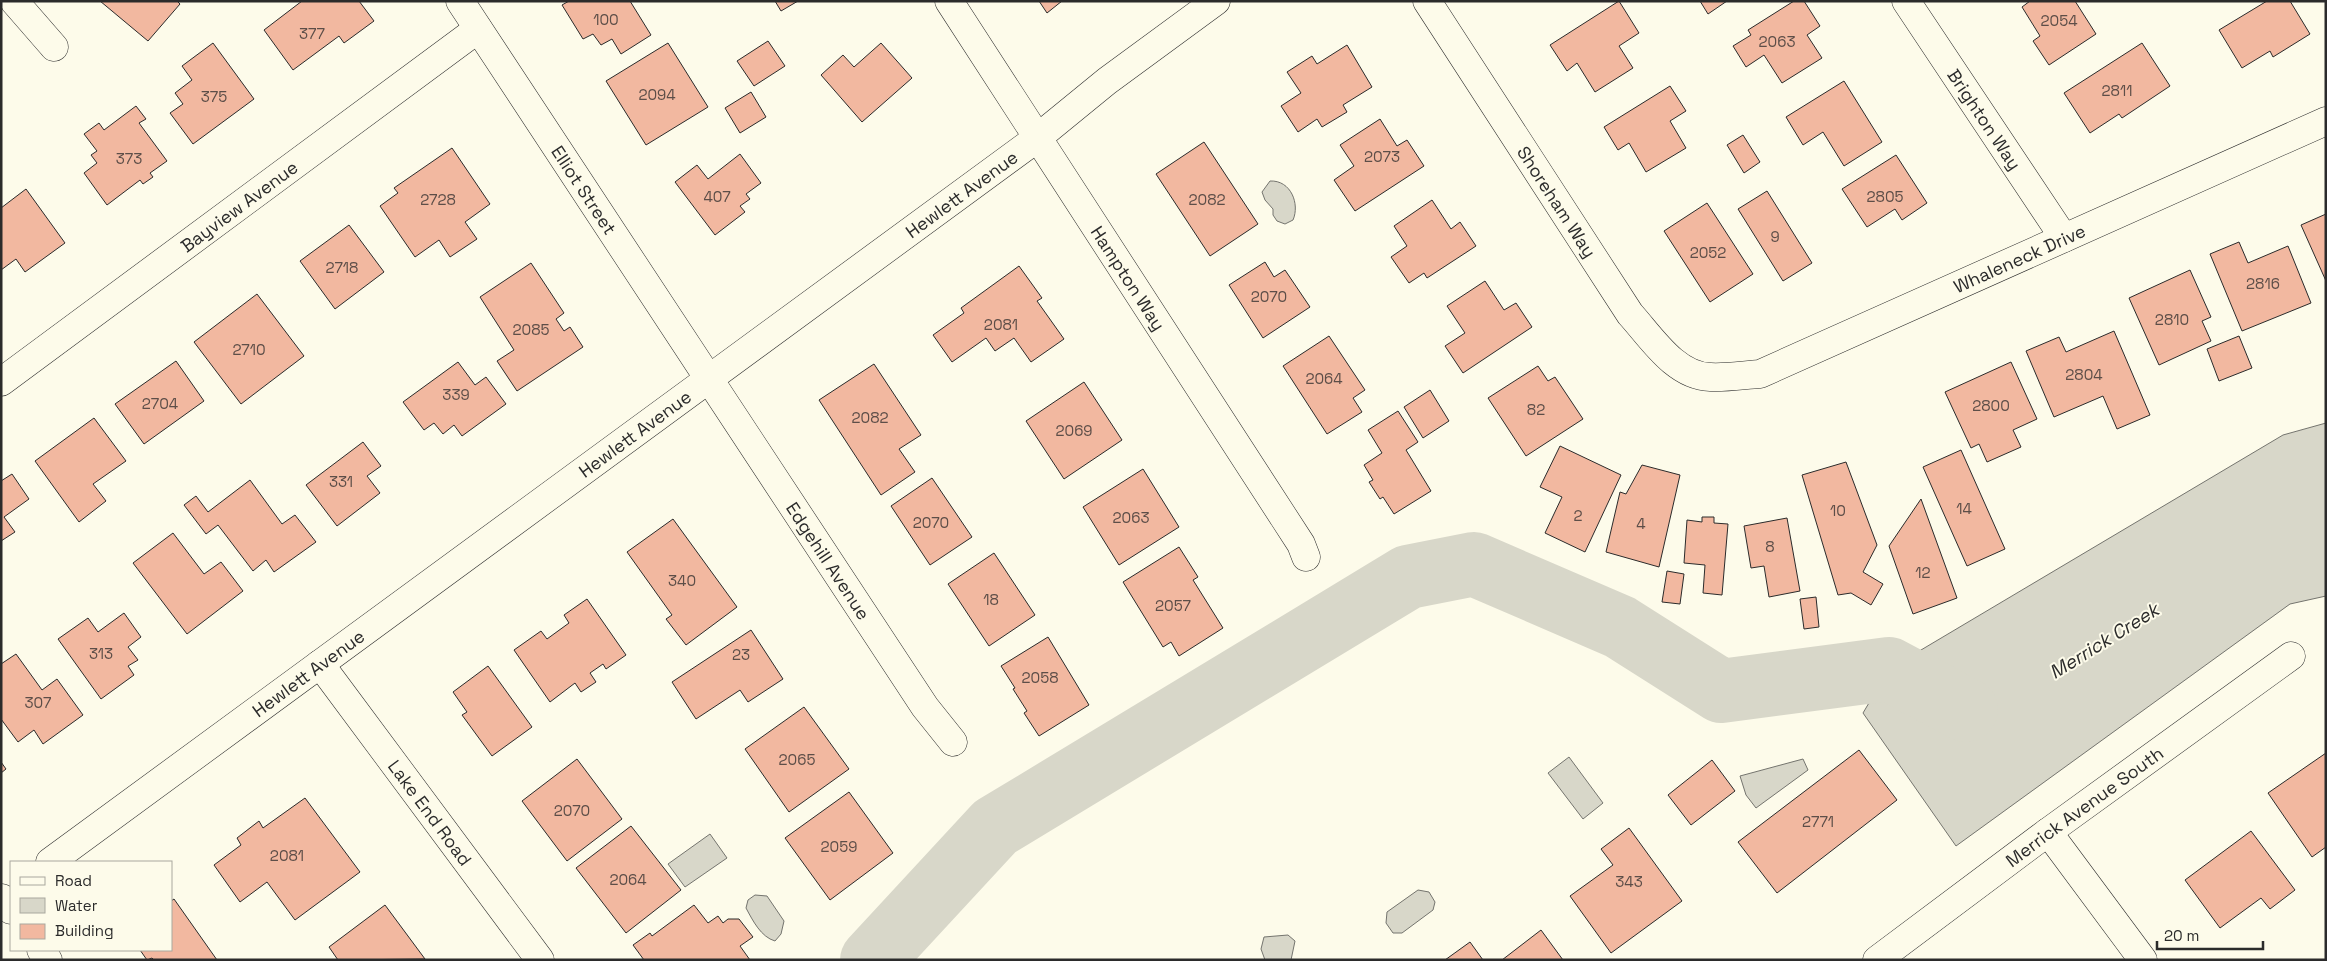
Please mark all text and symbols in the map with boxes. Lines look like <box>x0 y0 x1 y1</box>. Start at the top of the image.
house number: 100 <box>593 10 619 29</box>
house number: 2054 <box>2040 11 2078 30</box>
house number: 377 <box>299 24 325 43</box>
house number: 2063 <box>1759 32 1795 51</box>
street label: Brighton Way <box>1943 64 2027 174</box>
house number: 2811 <box>2102 81 2132 100</box>
house number: 2094 <box>638 85 676 104</box>
house number: 375 <box>201 87 227 106</box>
street label: Elliot Street <box>547 141 622 239</box>
street label: Shoreham Way <box>1512 141 1602 262</box>
street label: Hewlett Avenue <box>900 145 1022 243</box>
house number: 2073 <box>1364 147 1400 166</box>
house number: 373 <box>116 149 142 168</box>
street label: Bayview Avenue <box>176 155 302 257</box>
house number: 407 <box>703 187 731 206</box>
house number: 2805 <box>1867 187 1904 206</box>
house number: 2728 <box>420 190 456 209</box>
house number: 2082 <box>1188 190 1226 209</box>
street label: Whaleneck Drive <box>1950 219 2089 298</box>
street label: Hampton Way <box>1086 221 1171 335</box>
house number: 9 <box>1770 227 1780 246</box>
house number: 2052 <box>1690 243 1726 262</box>
house number: 2718 <box>326 258 358 277</box>
house number: 2816 <box>2246 274 2280 293</box>
house number: 2070 <box>1251 287 1287 306</box>
house number: 2810 <box>2155 310 2189 329</box>
house number: 2081 <box>984 315 1018 334</box>
house number: 2085 <box>513 320 550 339</box>
house number: 2710 <box>232 340 266 359</box>
house number: 2804 <box>2065 365 2103 384</box>
house number: 2064 <box>1305 369 1343 388</box>
street label: Hewlett Avenue <box>574 384 695 482</box>
house number: 339 <box>442 385 470 404</box>
house number: 2704 <box>142 394 178 413</box>
house number: 2800 <box>1972 396 2010 415</box>
house number: 82 <box>1527 400 1545 419</box>
house number: 2082 <box>851 408 889 427</box>
house number: 2069 <box>1055 421 1093 440</box>
house number: 331 <box>329 472 353 491</box>
street label: Edgehill Avenue <box>781 497 876 624</box>
house number: 14 <box>1956 499 1972 518</box>
house number: 10 <box>1830 501 1846 520</box>
house number: 2 <box>1573 506 1583 525</box>
house number: 2063 <box>1113 508 1149 527</box>
house number: 2070 <box>913 513 949 532</box>
house number: 4 <box>1636 514 1646 533</box>
house number: 8 <box>1765 537 1775 556</box>
house number: 12 <box>1915 563 1931 582</box>
house number: 340 <box>668 571 696 590</box>
house number: 18 <box>983 590 999 609</box>
house number: 2057 <box>1155 596 1191 615</box>
water label: Merrick Creek <box>2044 596 2166 685</box>
street label: Hewlett Avenue <box>247 624 369 722</box>
house number: 313 <box>89 644 113 663</box>
house number: 23 <box>732 645 750 664</box>
house number: 2058 <box>1022 668 1059 687</box>
house number: 307 <box>25 693 51 712</box>
street label: Merrick Avenue South <box>2001 741 2168 871</box>
house number: 2065 <box>779 750 815 769</box>
street label: Lake End Road <box>383 755 477 870</box>
house number: 2070 <box>554 801 590 820</box>
house number: 2771 <box>1802 812 1834 831</box>
house number: 2059 <box>821 837 857 856</box>
house number: 2081 <box>270 846 304 865</box>
legend <box>10 861 172 951</box>
house number: 2064 <box>609 870 647 889</box>
text: Road <box>55 871 92 890</box>
house number: 343 <box>1615 872 1643 891</box>
text: Water <box>55 896 98 915</box>
scale bar <box>2157 918 2263 950</box>
text: Building <box>55 921 114 940</box>
text: 20 m <box>2164 926 2199 945</box>

